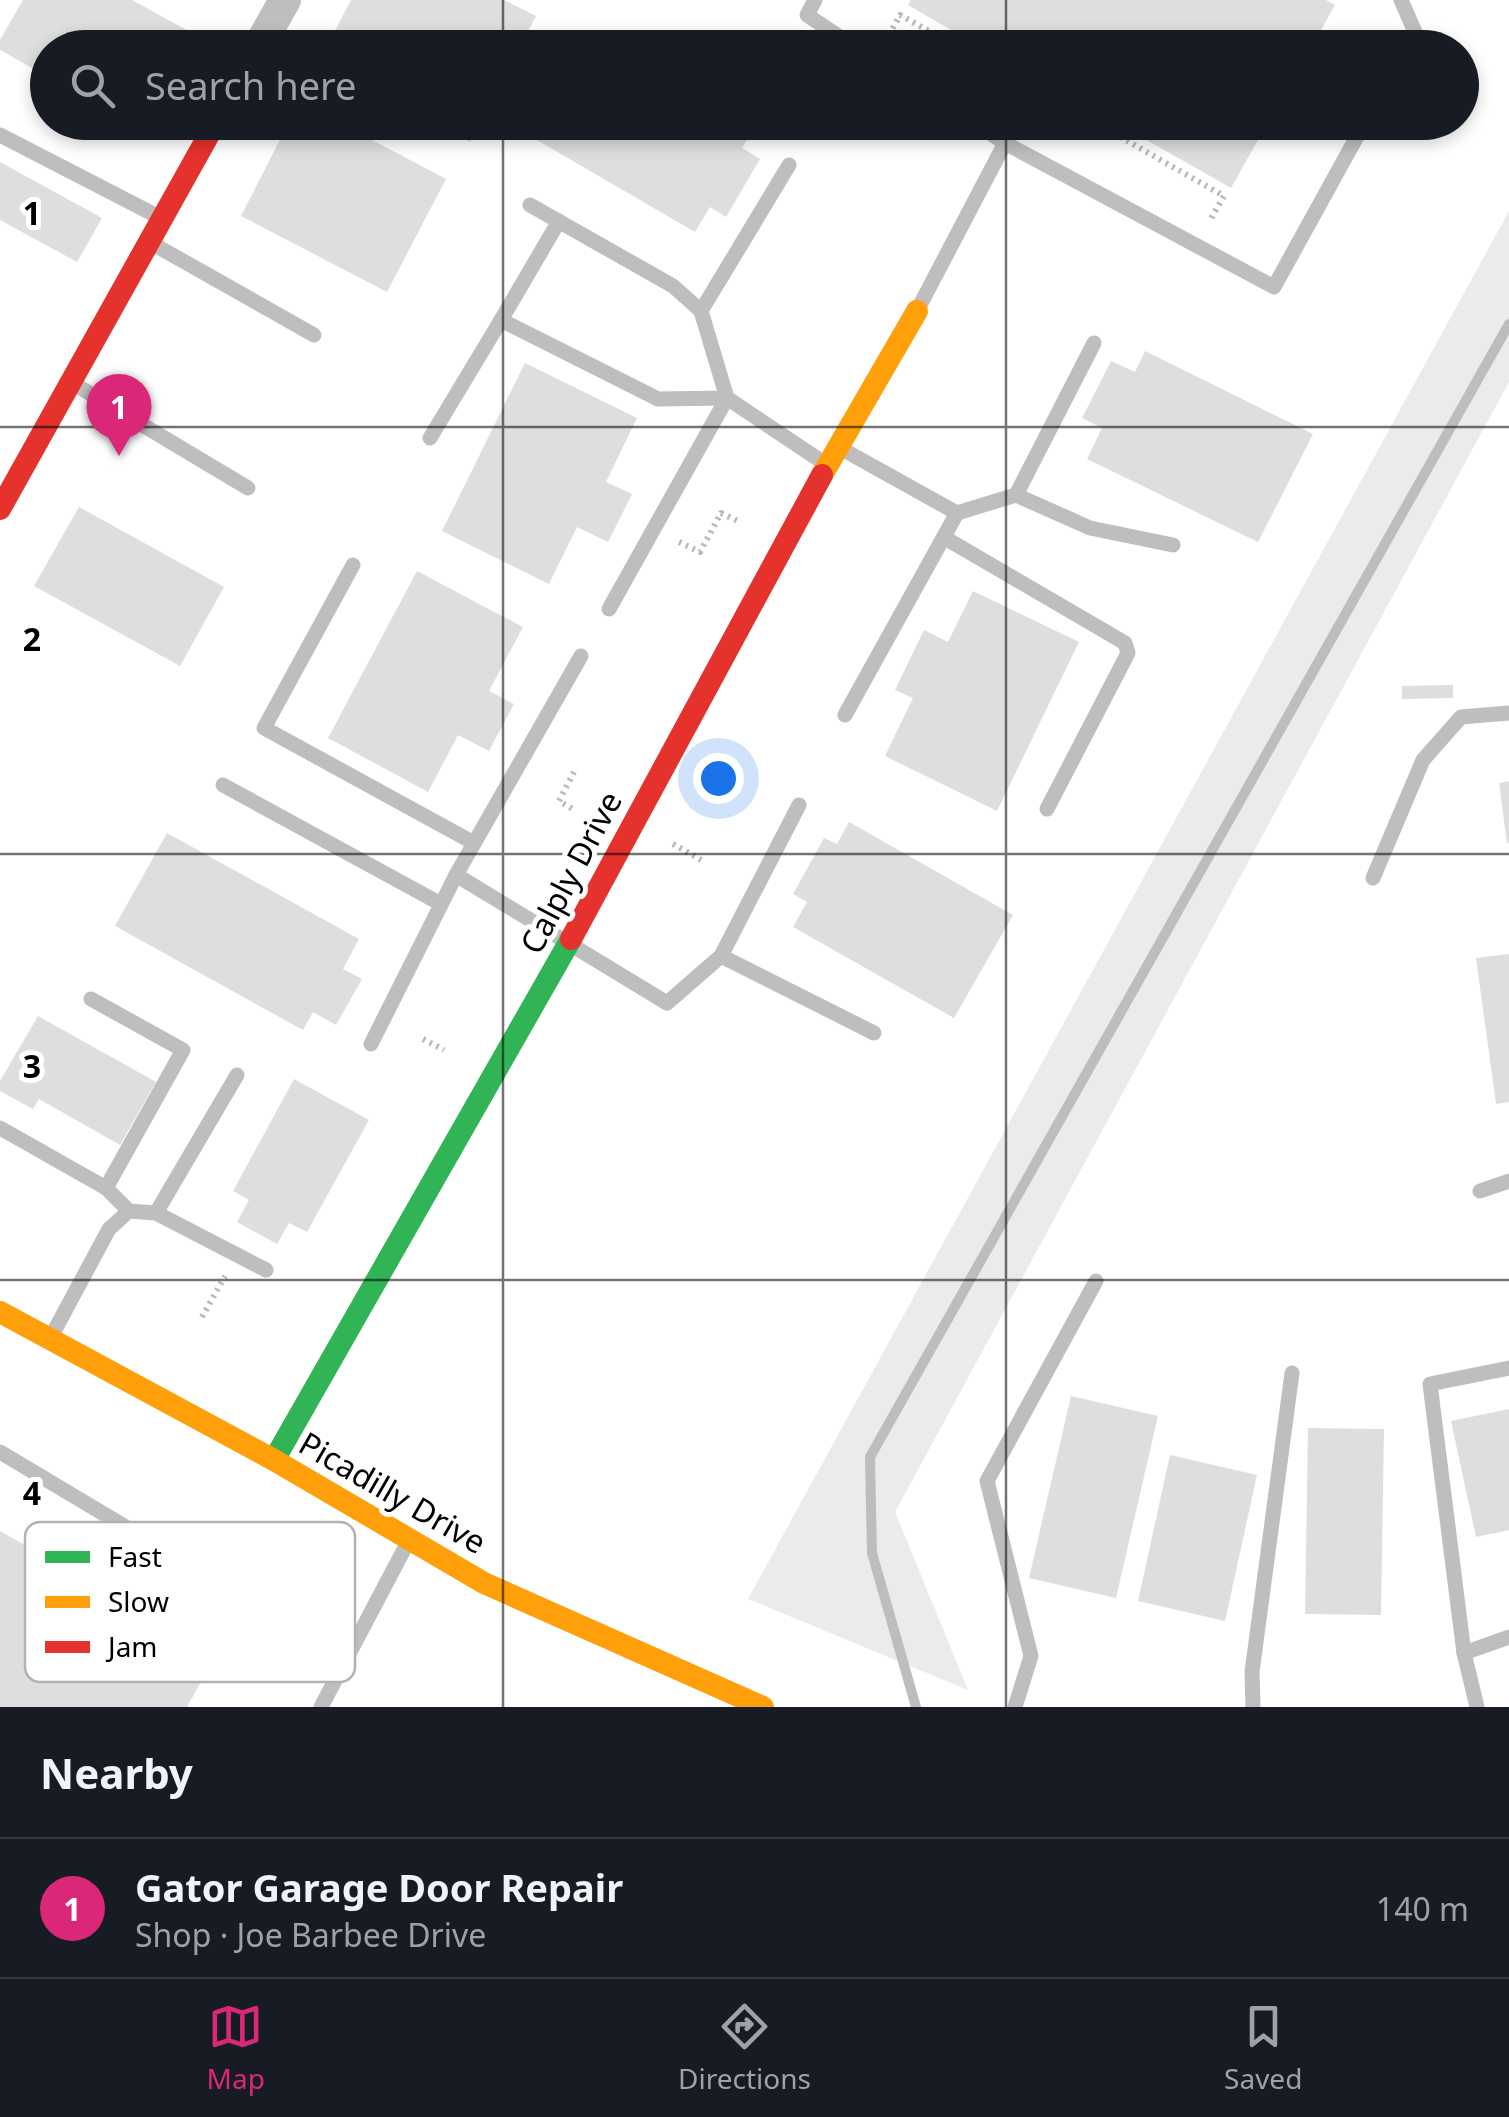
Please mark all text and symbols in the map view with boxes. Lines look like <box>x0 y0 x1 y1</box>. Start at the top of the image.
search box <box>30 30 1479 140</box>
icon: search <box>65 58 120 113</box>
text: Search here <box>145 59 356 111</box>
text: 1 <box>23 191 41 234</box>
pin: 1 <box>86 374 152 456</box>
text: 2 <box>23 617 41 660</box>
your location <box>693 753 744 804</box>
street label: Calply Drive <box>509 783 631 961</box>
text: 3 <box>23 1044 41 1087</box>
street label: Picadilly Drive <box>292 1421 494 1563</box>
text: 4 <box>23 1471 41 1514</box>
legend <box>25 1522 355 1682</box>
text: Fast <box>108 1537 162 1575</box>
text: Slow <box>108 1582 169 1620</box>
text: Jam <box>105 1627 158 1665</box>
text: Nearby <box>40 1744 193 1801</box>
text: Gator Garage Door Repair <box>135 1861 623 1913</box>
text: 1 <box>63 1887 82 1930</box>
text: 140 m <box>1376 1887 1469 1930</box>
text: Shop · Joe Barbee Drive <box>135 1913 486 1956</box>
tab: Map <box>207 1999 265 2097</box>
tab: Directions <box>678 1999 811 2097</box>
tab: Saved <box>1224 1999 1302 2097</box>

